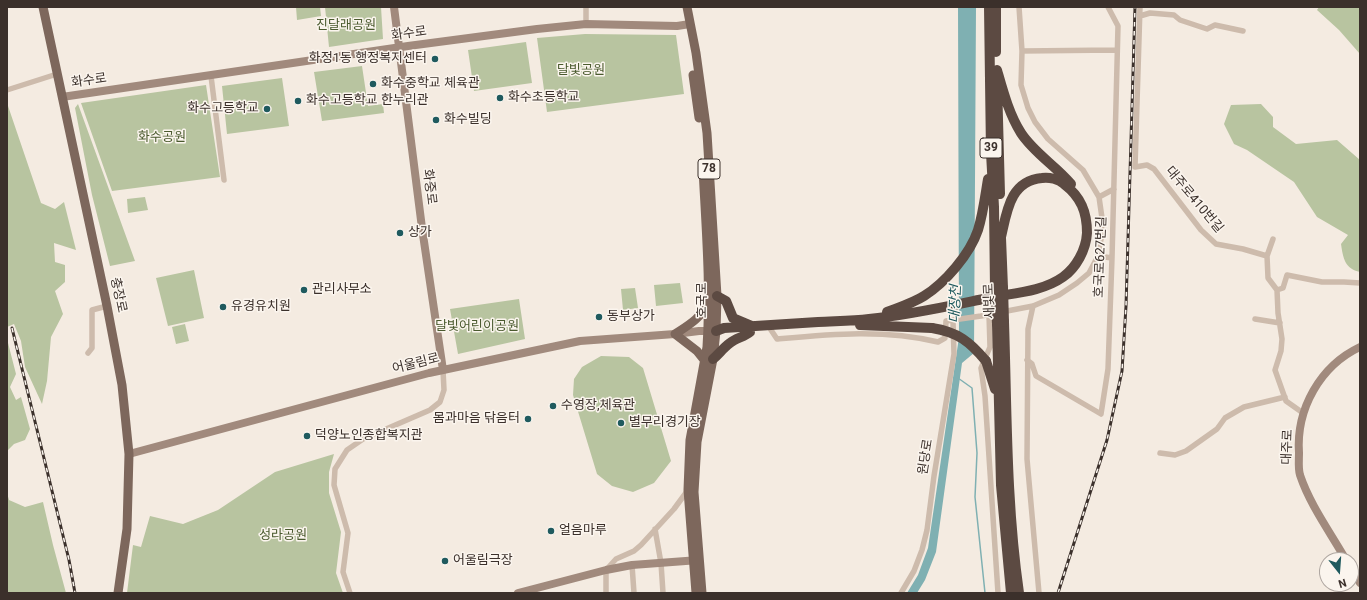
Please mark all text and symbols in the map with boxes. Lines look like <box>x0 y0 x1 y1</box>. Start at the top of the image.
park label: 진달래공원 <box>316 18 376 34</box>
street label: 화수로 <box>390 24 428 44</box>
place label: 화정1동 행정복지센터 <box>309 51 427 67</box>
marker: 화정1동 행정복지센터 <box>430 54 440 64</box>
park label: 달빛공원 <box>557 63 605 79</box>
street label: 화수로 <box>70 71 108 91</box>
place label: 화수중학교 체육관 <box>381 76 480 92</box>
marker: 화수중학교 체육관 <box>368 79 378 89</box>
place label: 화수초등학교 <box>508 90 580 106</box>
place label: 화수고등학교 한누리관 <box>306 93 429 109</box>
marker: 화수초등학교 <box>495 93 505 103</box>
marker: 화수고등학교 한누리관 <box>293 96 303 106</box>
place label: 화수고등학교 <box>187 101 259 117</box>
marker: 화수고등학교 <box>262 104 272 114</box>
place label: 화수빌딩 <box>444 112 492 128</box>
marker: 화수빌딩 <box>431 115 441 125</box>
park label: 화수공원 <box>138 130 186 146</box>
road number: 39 <box>980 138 1002 158</box>
road number: 78 <box>698 159 720 179</box>
street label: 대주로410번길 <box>1162 164 1226 236</box>
street label: 화중로 <box>419 168 439 206</box>
street label: 호국로627번길 <box>1092 216 1110 298</box>
place label: 상가 <box>408 225 432 241</box>
marker: 상가 <box>395 228 405 238</box>
street label: 충장로 <box>107 276 129 314</box>
place label: 관리사무소 <box>312 282 372 298</box>
street label: 호국로 <box>695 282 711 318</box>
street label: 새빛로 <box>982 283 998 319</box>
water label: 대장천 <box>947 284 965 324</box>
marker: 관리사무소 <box>299 285 309 295</box>
place label: 유경유치원 <box>231 299 291 315</box>
marker: 유경유치원 <box>218 302 228 312</box>
place label: 동부상가 <box>607 309 655 325</box>
marker: 동부상가 <box>594 312 604 322</box>
park label: 달빛어린이공원 <box>435 319 519 335</box>
street label: 어울림로 <box>391 351 441 377</box>
place label: 수영장,체육관 <box>561 398 635 414</box>
marker: 수영장,체육관 <box>548 401 558 411</box>
place label: 몸과마음 닦음터 <box>433 411 520 427</box>
marker: 몸과마음 닦음터 <box>523 414 533 424</box>
place label: 별무리경기장 <box>629 415 701 431</box>
marker: 별무리경기장 <box>616 418 626 428</box>
place label: 덕양노인종합복지관 <box>315 428 423 444</box>
street label: 대주로 <box>1280 429 1296 465</box>
marker: 덕양노인종합복지관 <box>302 431 312 441</box>
street label: 원당로 <box>915 438 937 476</box>
place label: 얼음마루 <box>559 523 607 539</box>
marker: 얼음마루 <box>546 526 556 536</box>
park label: 성라공원 <box>259 528 307 544</box>
north arrow <box>1319 552 1359 592</box>
place label: 어울림극장 <box>453 553 513 569</box>
marker: 어울림극장 <box>440 556 450 566</box>
text: N <box>1337 576 1348 590</box>

